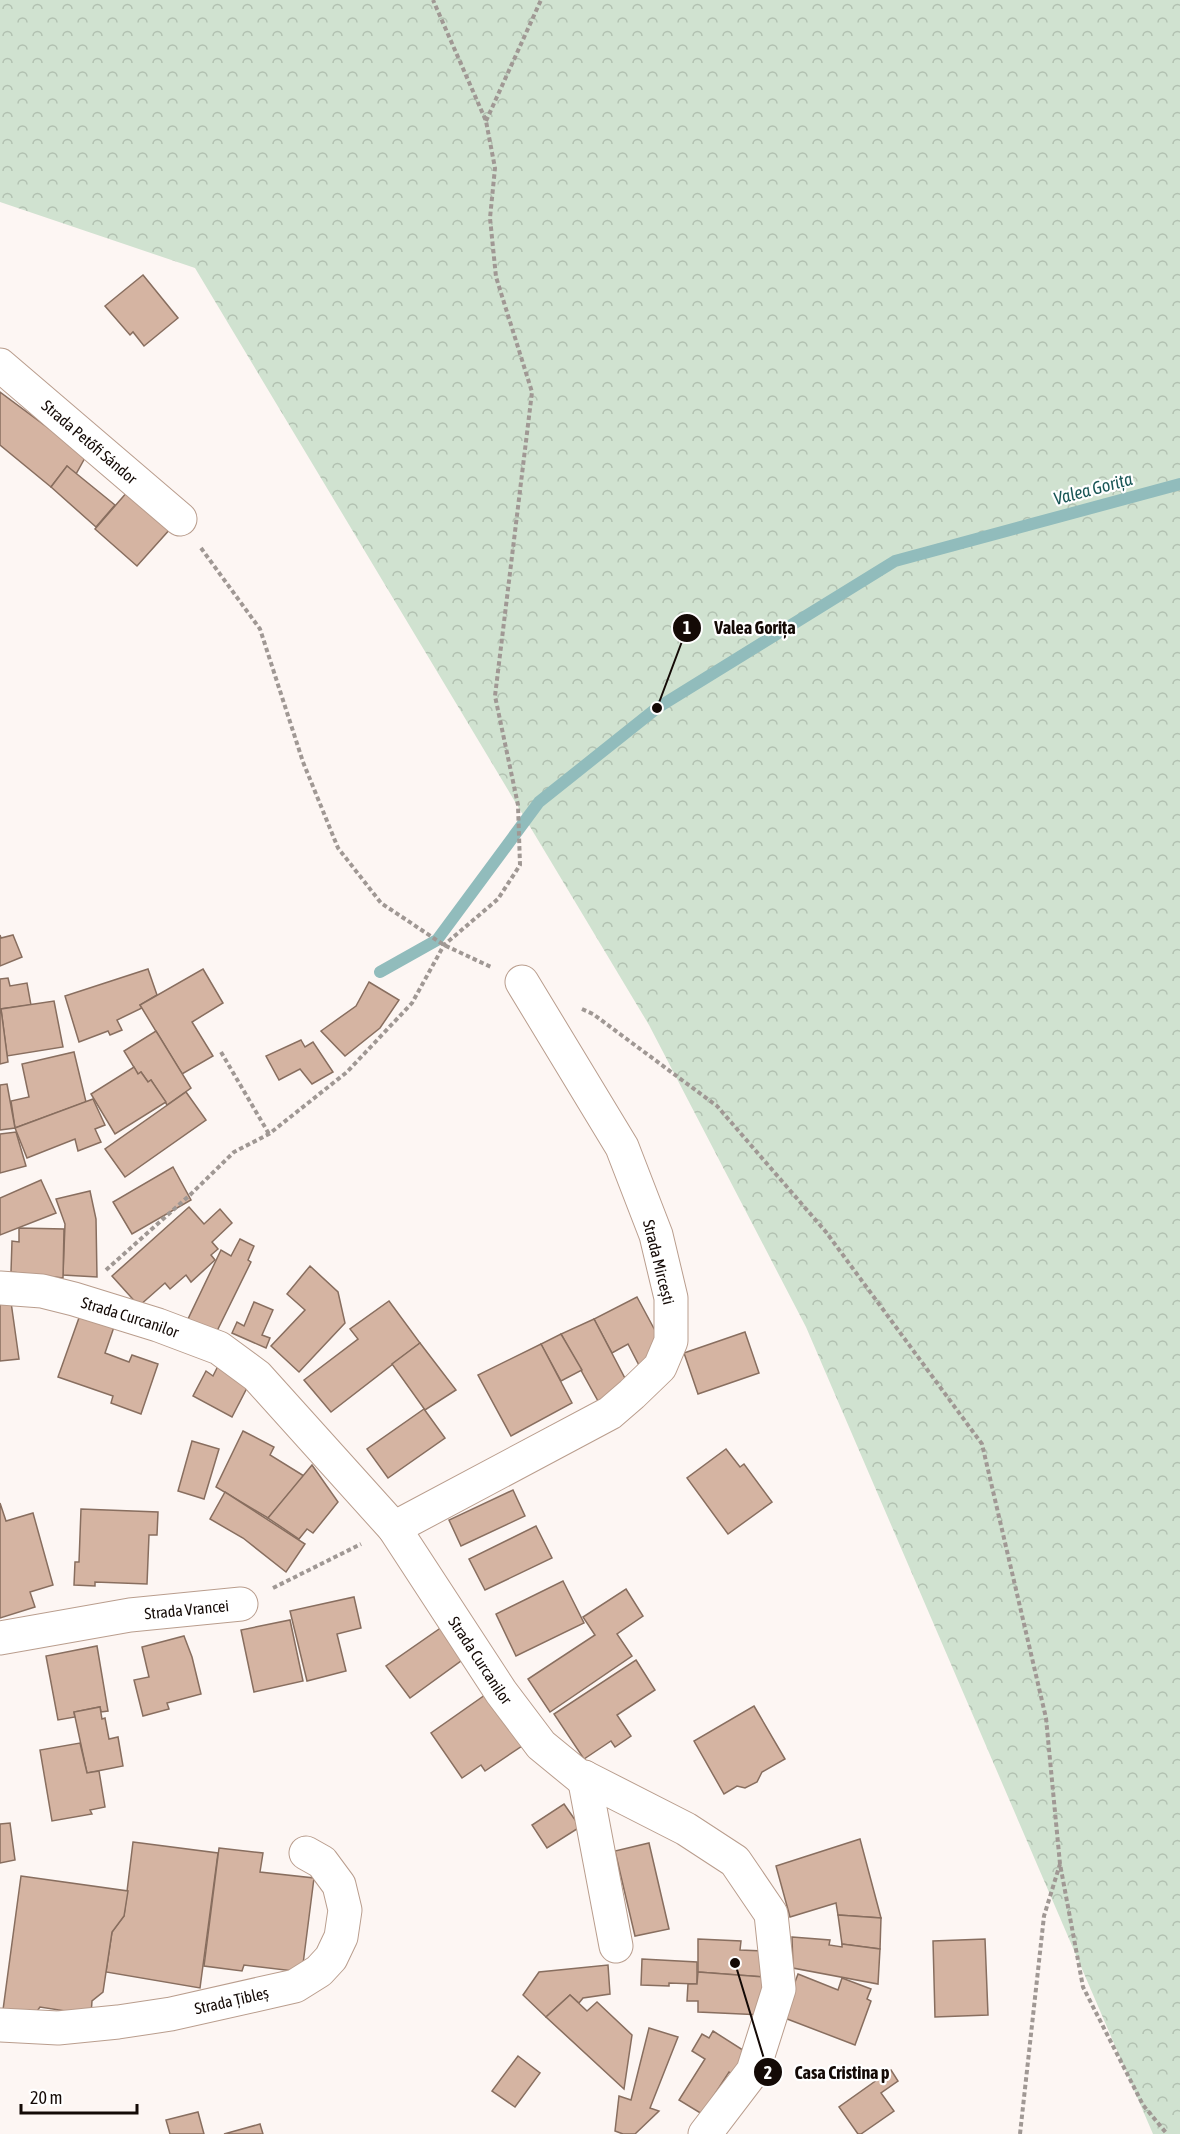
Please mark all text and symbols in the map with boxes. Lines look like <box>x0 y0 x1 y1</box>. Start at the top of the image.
street label: Strada Petőfi Sándor <box>38 396 141 488</box>
water label: Valea Gorița <box>1051 468 1135 509</box>
callout: Valea Gorița <box>672 610 807 646</box>
text: 1 <box>683 617 691 638</box>
text: Valea Gorița <box>713 617 796 639</box>
street label: Strada Mircești <box>639 1218 678 1306</box>
street label: Strada Curcanilor <box>79 1293 182 1341</box>
street label: Strada Vrancei <box>144 1596 230 1623</box>
street label: Strada Curcanilor <box>445 1613 516 1708</box>
street label: Strada Țibleș <box>193 1983 271 2017</box>
callout: Casa Cristina p <box>753 2054 902 2090</box>
text: 2 <box>764 2062 772 2083</box>
text: Casa Cristina p <box>795 2062 890 2083</box>
scale bar <box>21 2077 136 2115</box>
text: 20 m <box>30 2087 62 2108</box>

